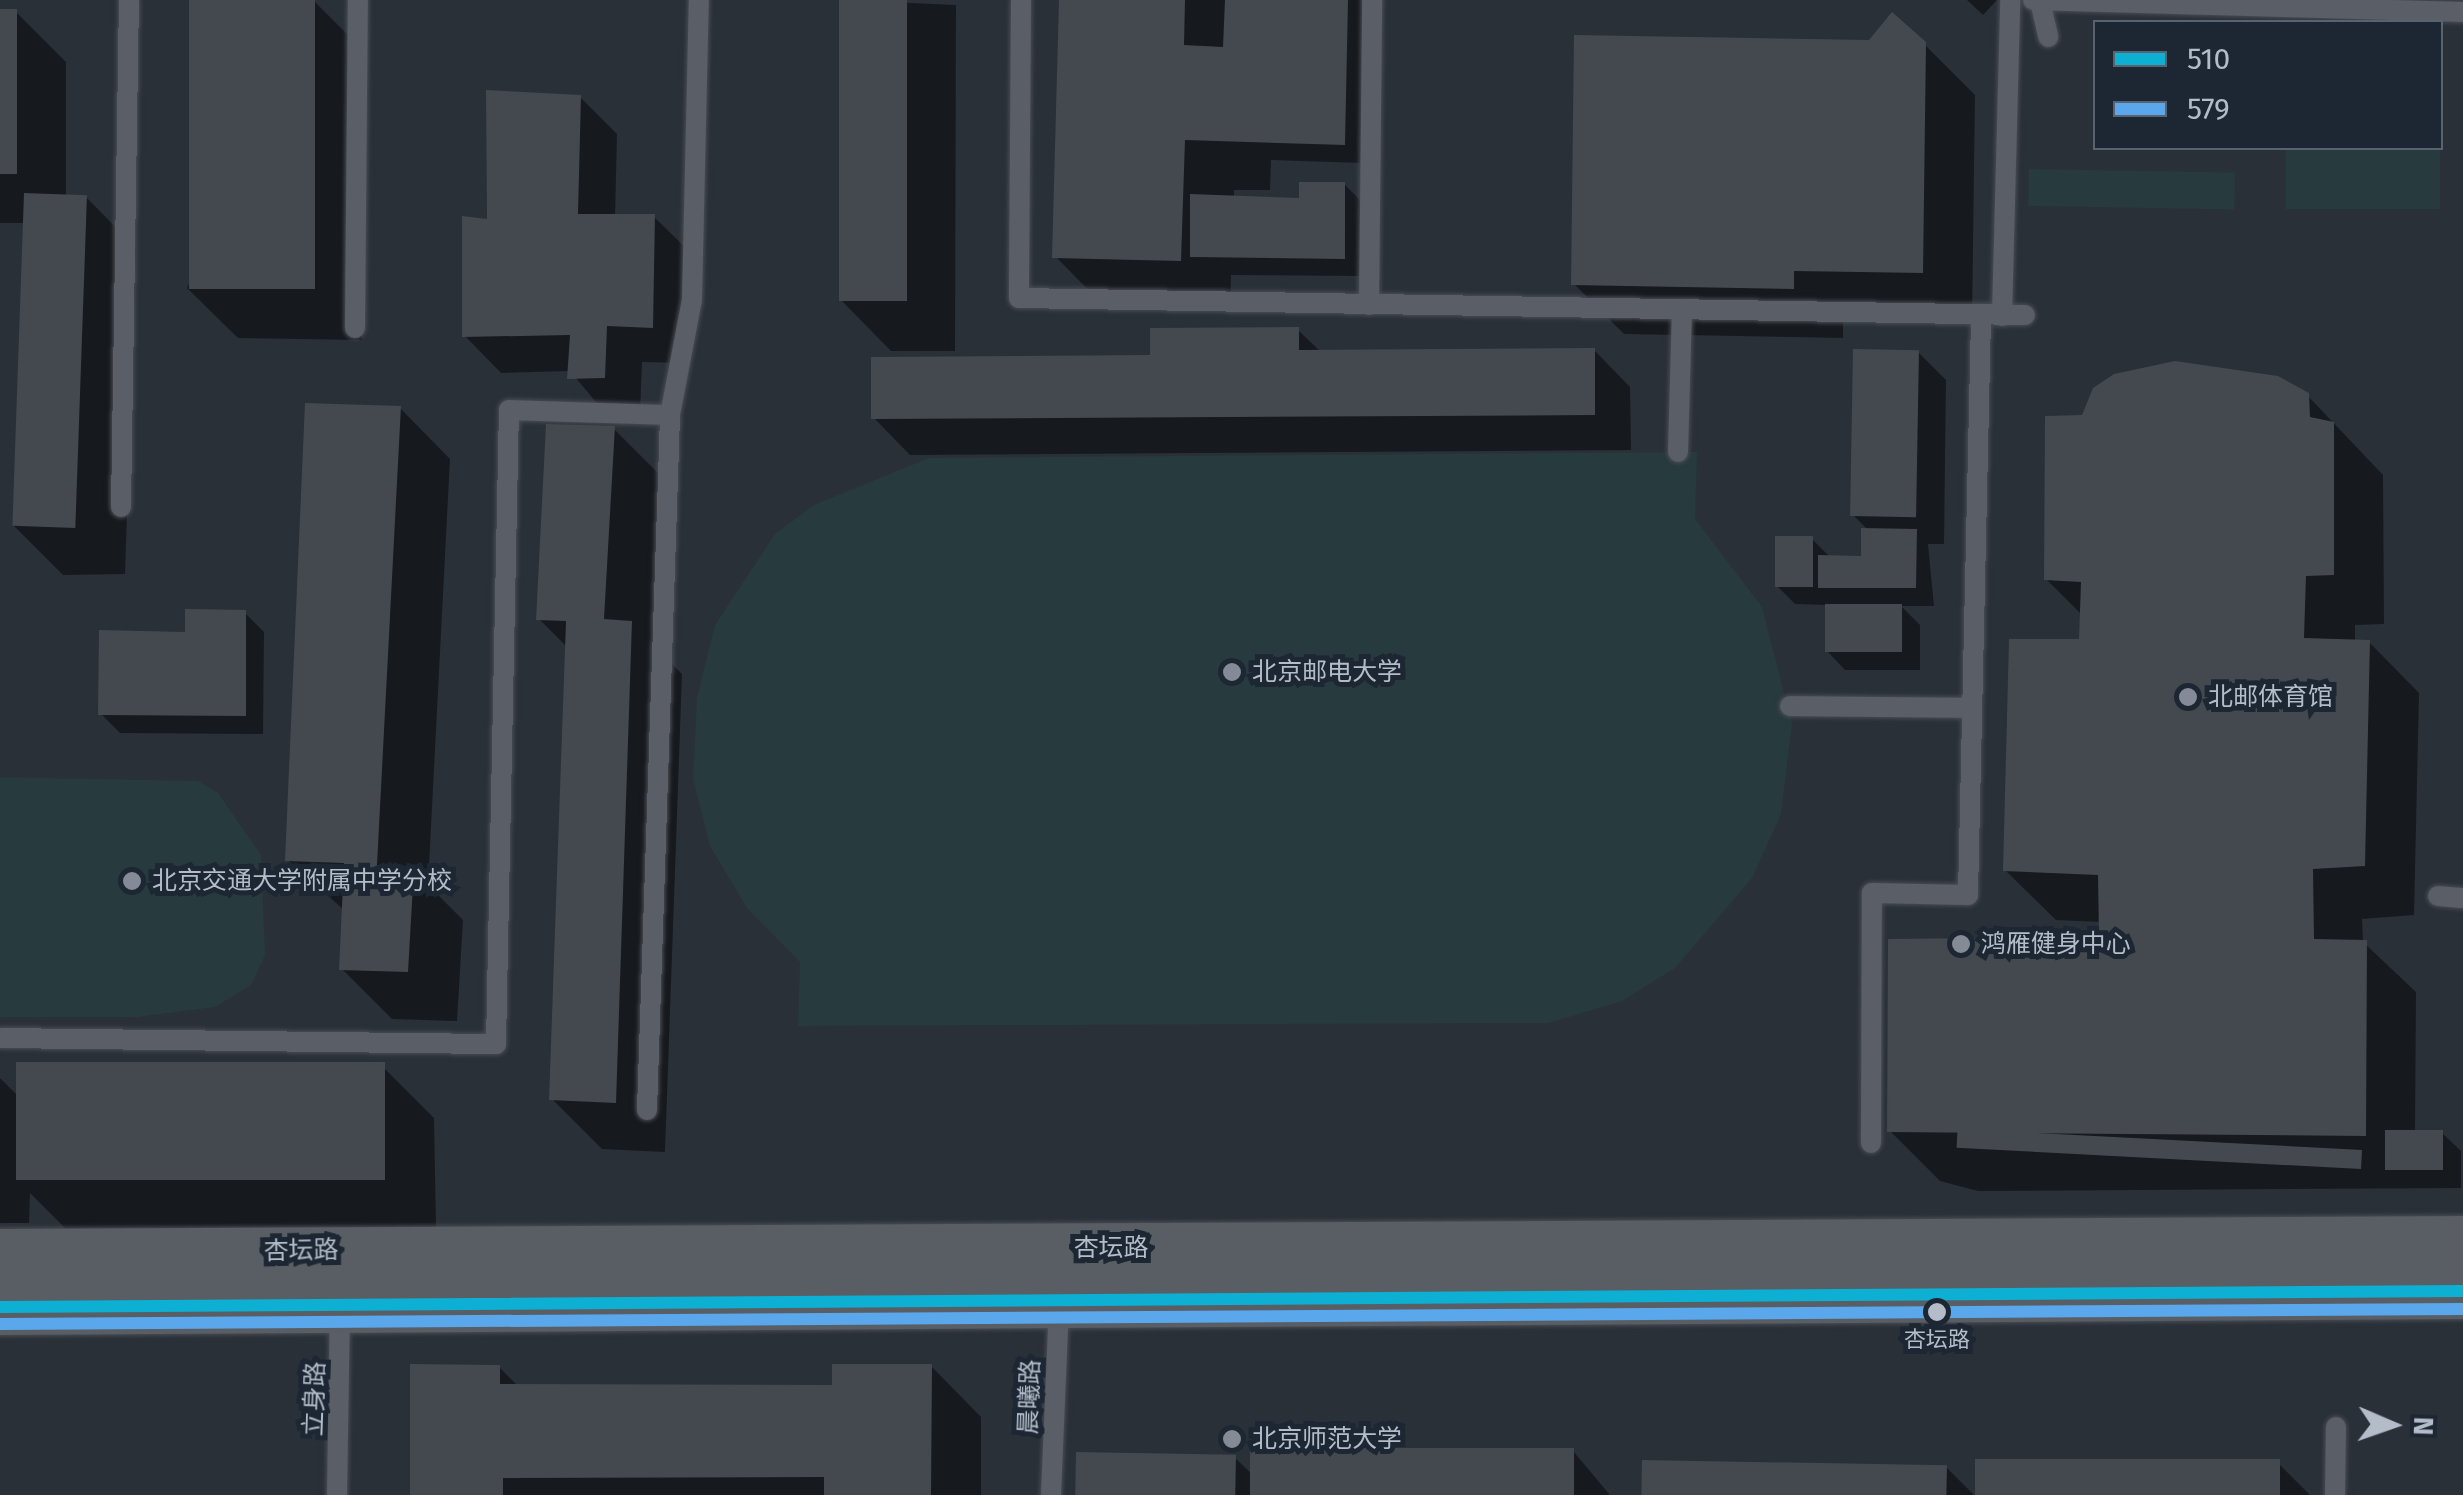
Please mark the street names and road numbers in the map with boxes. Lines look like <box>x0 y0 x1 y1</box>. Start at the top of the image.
street label: 杏坛路 <box>1074 1233 1148 1263</box>
street label: 杏坛路 <box>263 1235 339 1267</box>
street label: 晨曦路 <box>1014 1359 1046 1435</box>
street label: 立身路 <box>299 1361 331 1437</box>

